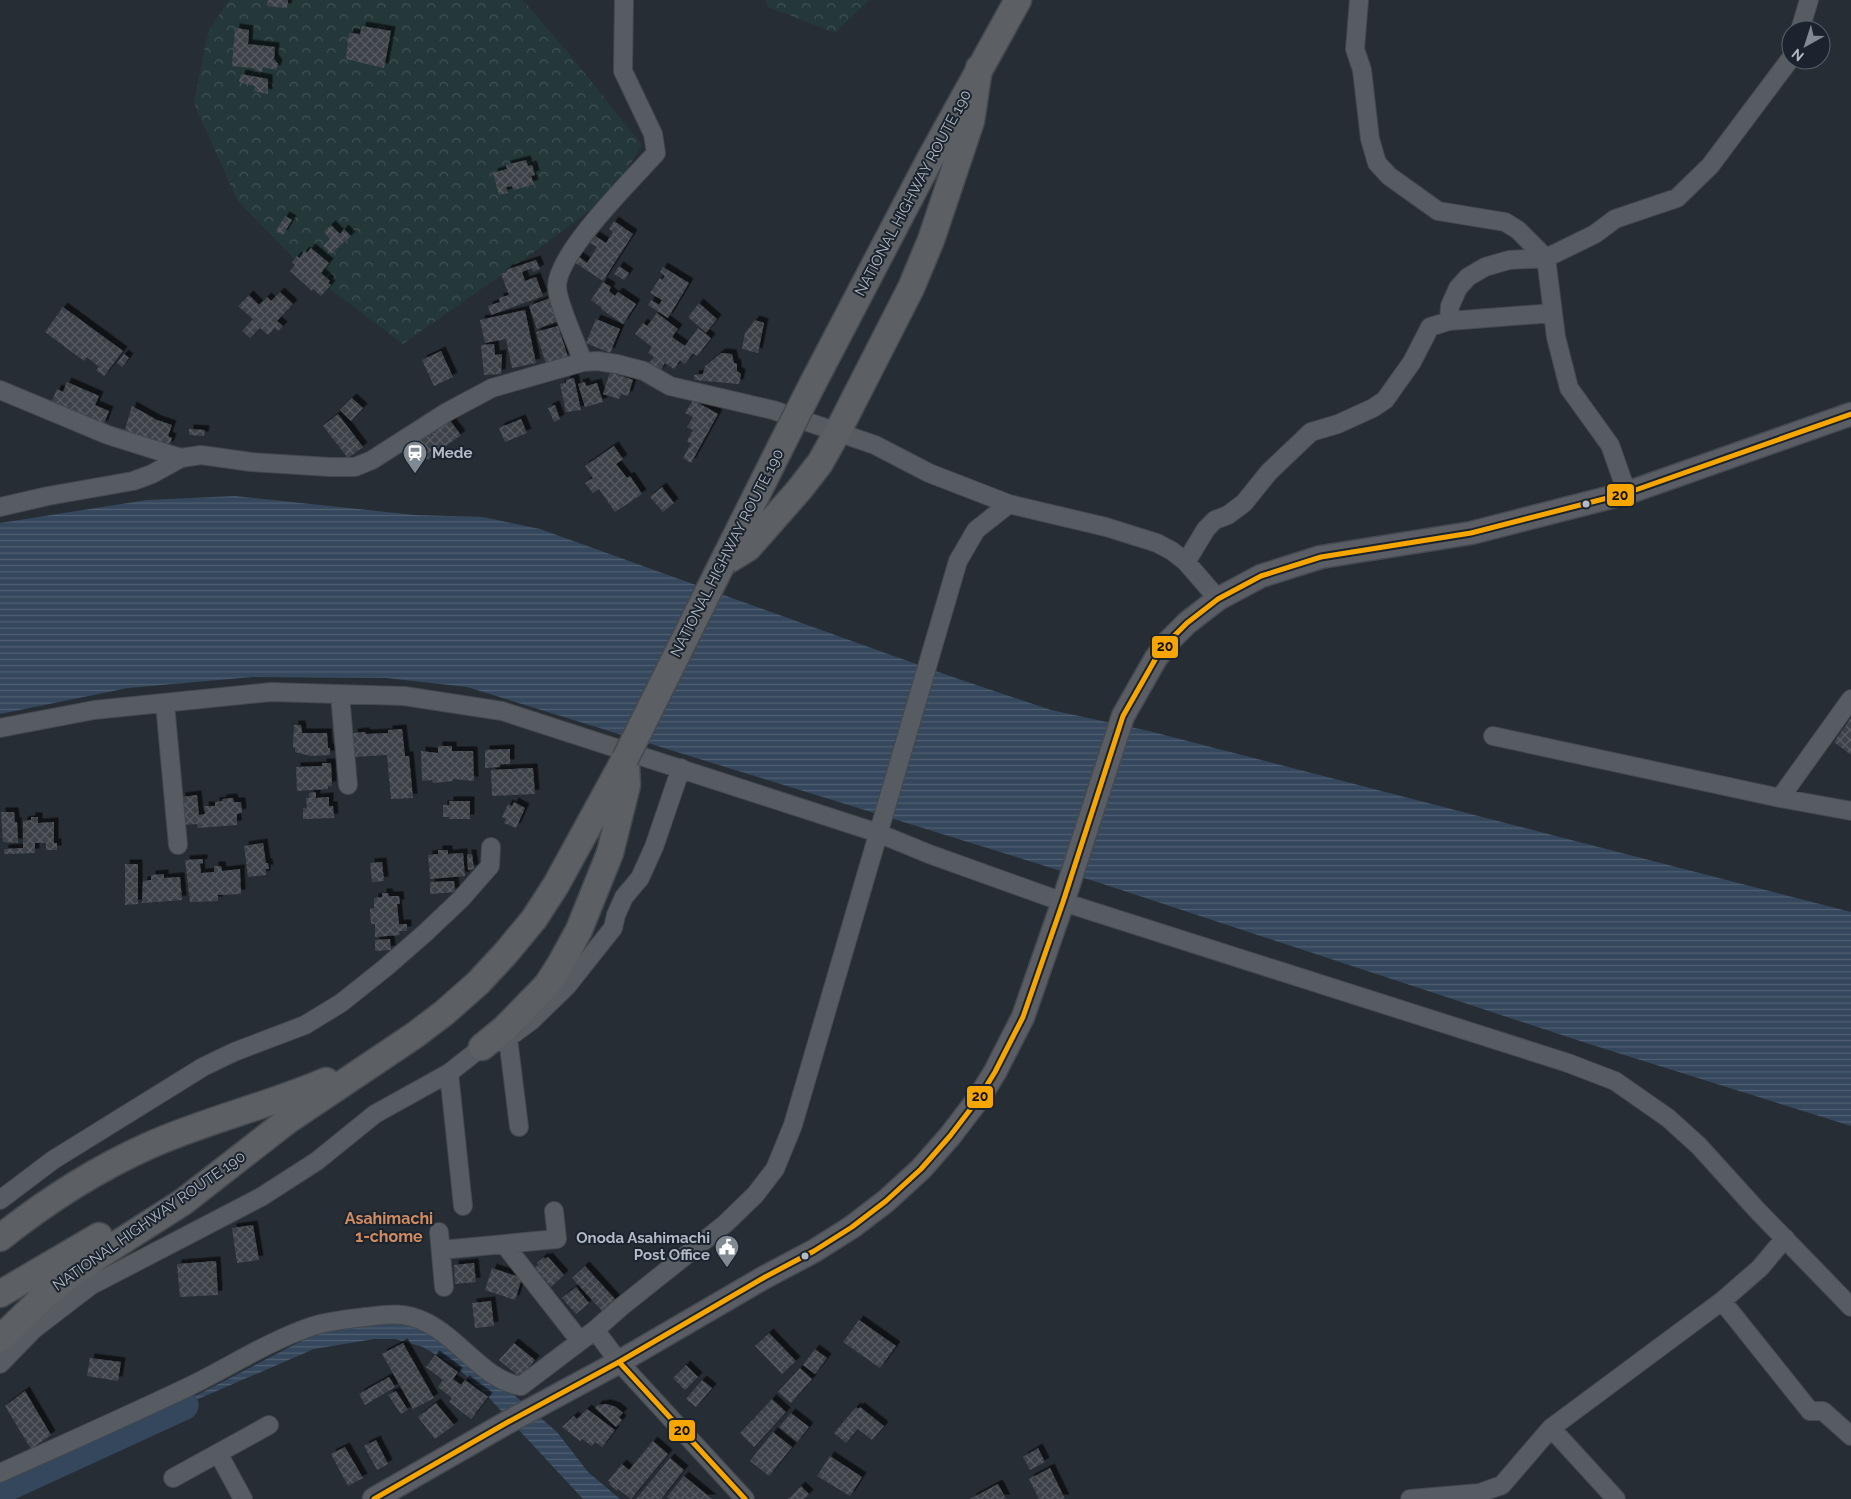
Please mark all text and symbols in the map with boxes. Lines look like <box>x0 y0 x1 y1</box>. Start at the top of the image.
north arrow <box>1781 20 1831 70</box>
text: N <box>1789 46 1807 65</box>
street label: NATIONAL HIGHWAY ROUTE 190 <box>851 87 975 299</box>
station icon: Mede <box>402 440 428 474</box>
place label: Mede <box>432 444 473 462</box>
street label: NATIONAL HIGHWAY ROUTE 190 <box>667 446 787 660</box>
line badge: 20 <box>1606 483 1635 507</box>
text: 20 <box>1612 487 1628 503</box>
unlabelled marker <box>1581 499 1591 509</box>
line badge: 20 <box>1151 635 1179 659</box>
text: 20 <box>1157 638 1173 654</box>
line badge: 20 <box>966 1085 994 1109</box>
text: 20 <box>972 1088 988 1104</box>
street label: NATIONAL HIGHWAY ROUTE 190 <box>49 1147 249 1295</box>
district label: Asahimachi 1-chome <box>345 1209 433 1246</box>
place label: Onoda Asahimachi Post Office <box>576 1229 710 1264</box>
public building icon: Onoda Asahimachi Post Office <box>714 1234 740 1268</box>
unlabelled marker <box>800 1251 810 1261</box>
line badge: 20 <box>668 1419 696 1442</box>
text: 20 <box>674 1422 690 1438</box>

